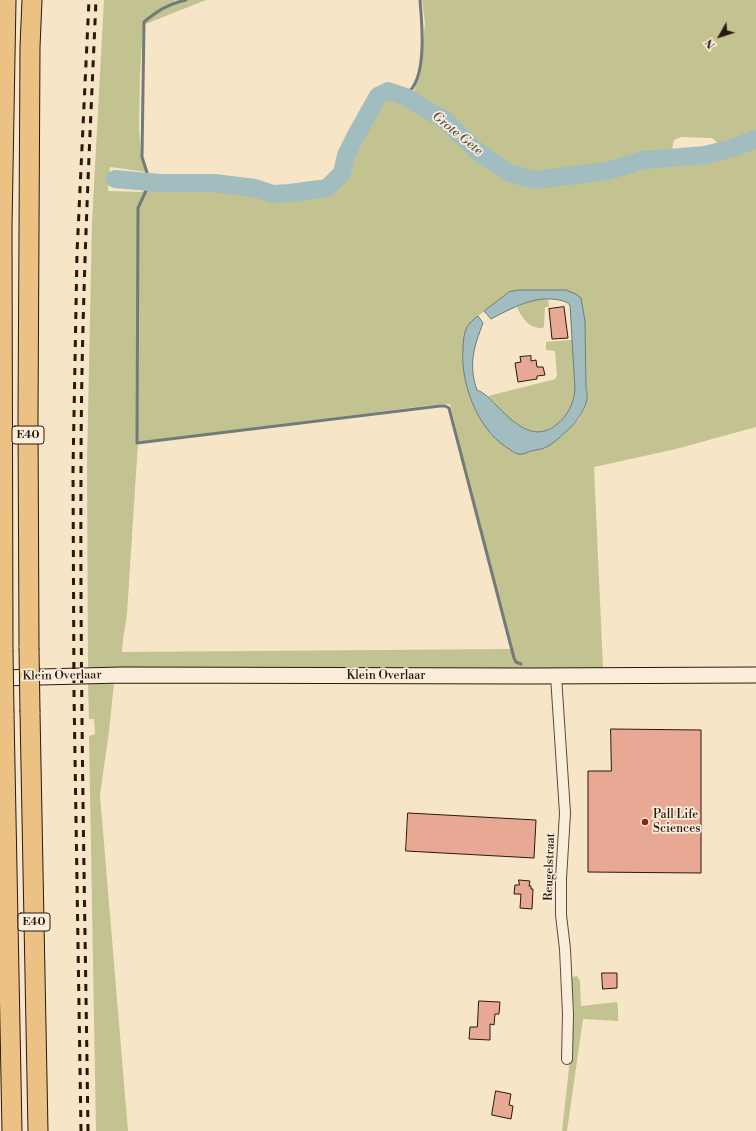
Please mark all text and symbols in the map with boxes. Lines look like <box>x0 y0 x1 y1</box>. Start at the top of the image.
north arrow <box>700 16 740 56</box>
text: N <box>703 36 719 51</box>
water label: Grote Gete <box>428 109 486 159</box>
road number: E40 <box>12 426 44 444</box>
street label: Klein Overlaar <box>22 668 102 684</box>
street label: Klein Overlaar <box>346 669 426 683</box>
place label: Pall Life Sciences <box>653 808 700 836</box>
marker: Pall Life Sciences <box>640 817 650 827</box>
street label: Reugelstraat <box>542 833 558 901</box>
road number: E40 <box>18 913 50 931</box>

